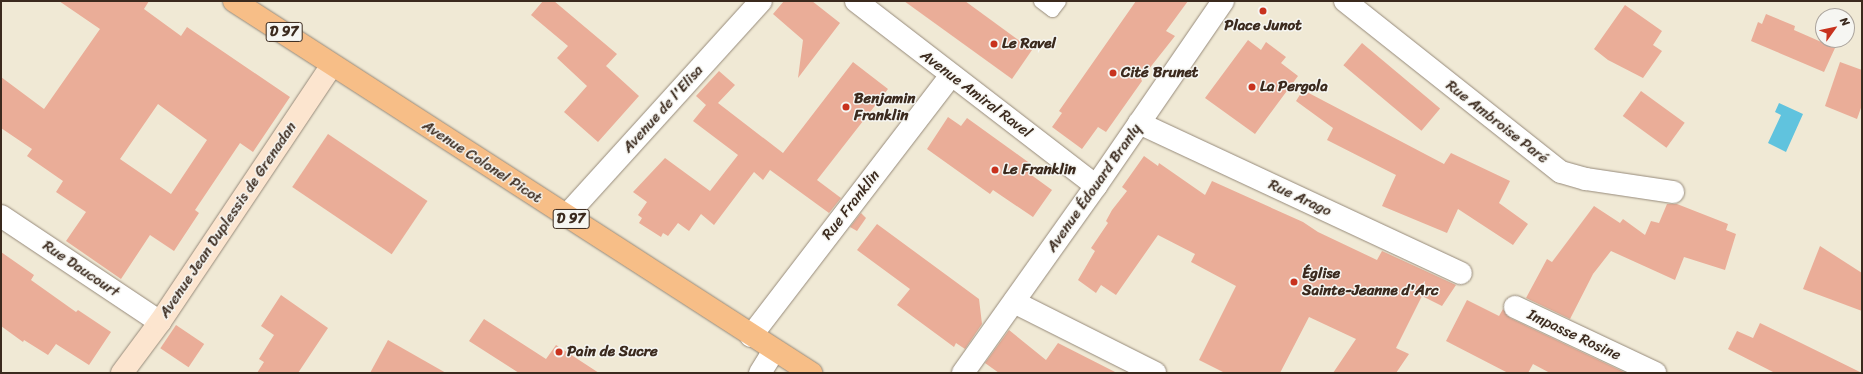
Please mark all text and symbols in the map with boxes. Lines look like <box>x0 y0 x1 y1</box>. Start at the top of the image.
marker: Place Junot <box>1258 6 1268 16</box>
north arrow <box>1815 8 1855 48</box>
text: N <box>1835 13 1855 30</box>
place label: Place Junot <box>1224 17 1302 35</box>
road number: D 97 <box>265 20 303 44</box>
place label: Le Ravel <box>1002 35 1056 53</box>
marker: Le Ravel <box>989 39 999 49</box>
street label: Avenue Amiral Ravel <box>917 46 1035 142</box>
street label: Avenue de l'Elisa <box>619 62 707 156</box>
place label: Cité Brunet <box>1121 64 1198 82</box>
marker: Cité Brunet <box>1108 68 1118 78</box>
street label: Rue Ambroise Paré <box>1442 77 1552 167</box>
place label: La Pergola <box>1260 78 1328 96</box>
marker: La Pergola <box>1247 82 1257 92</box>
place label: Benjamin Franklin <box>854 89 915 124</box>
marker: Benjamin Franklin <box>841 102 851 112</box>
street label: Avenue Colonel Picot <box>419 117 545 207</box>
street label: Avenue Jean Duplessis de Grenadan <box>155 118 301 322</box>
street label: Avenue Édouard Branly <box>1043 120 1145 256</box>
place label: Le Franklin <box>1003 161 1076 179</box>
marker: Le Franklin <box>990 165 1000 175</box>
street label: Rue Franklin <box>818 167 884 243</box>
street label: Rue Arago <box>1266 176 1334 220</box>
road number: D 97 <box>552 207 590 231</box>
street label: Rue Daucourt <box>39 237 123 301</box>
place label: Église Sainte-Jeanne d'Arc <box>1302 264 1439 299</box>
marker: Église Sainte-Jeanne d'Arc <box>1289 277 1299 287</box>
street label: Impasse Rosine <box>1525 306 1623 364</box>
place label: Pain de Sucre <box>567 343 658 361</box>
marker: Pain de Sucre <box>554 347 564 357</box>

